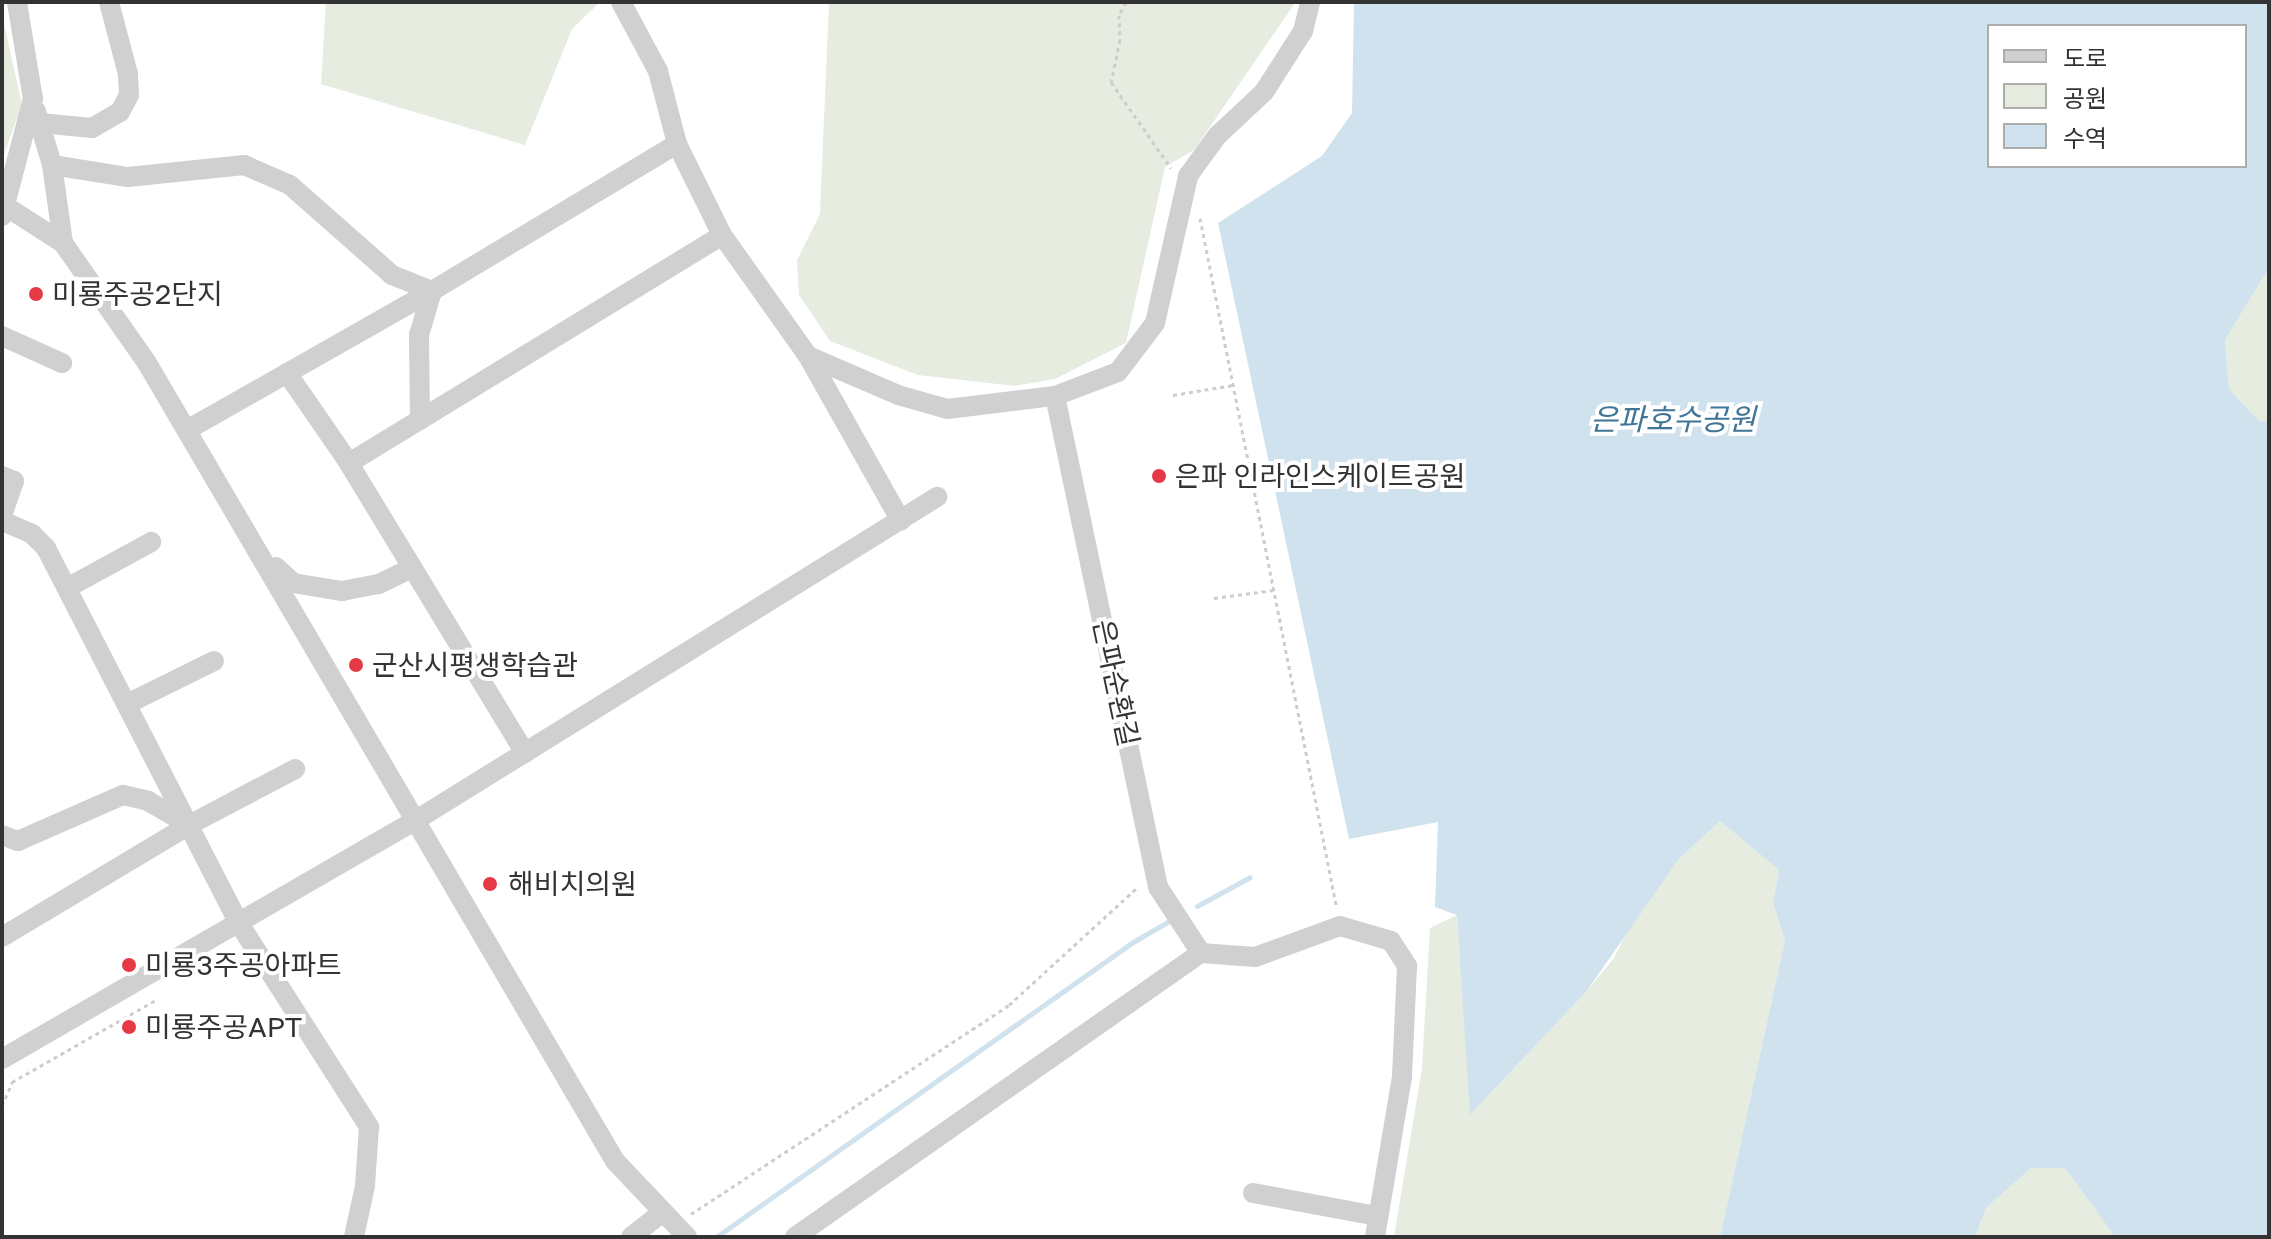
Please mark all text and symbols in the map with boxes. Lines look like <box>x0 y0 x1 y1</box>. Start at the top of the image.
legend <box>1987 24 2247 168</box>
text: 도로 <box>2063 43 2107 72</box>
text: 공원 <box>2063 83 2107 112</box>
text: 수역 <box>2063 123 2107 152</box>
place label: 미룡주공2단지 <box>52 277 223 311</box>
marker: 미룡주공2단지 <box>27 285 45 303</box>
water label: 은파호수공원 <box>1590 401 1756 437</box>
place label: 은파 인라인스케이트공원 <box>1175 459 1465 493</box>
marker: 은파 인라인스케이트공원 <box>1150 467 1168 485</box>
street label: 은파순환길 <box>1086 617 1146 749</box>
place label: 군산시평생학습관 <box>372 648 578 682</box>
marker: 군산시평생학습관 <box>347 656 365 674</box>
place label: 해비치의원 <box>508 867 637 901</box>
marker: 해비치의원 <box>479 873 501 895</box>
place label: 미룡3주공아파트 <box>145 948 342 982</box>
marker: 미룡3주공아파트 <box>120 956 138 974</box>
place label: 미룡주공APT <box>145 1010 302 1044</box>
marker: 미룡주공APT <box>120 1018 138 1036</box>

